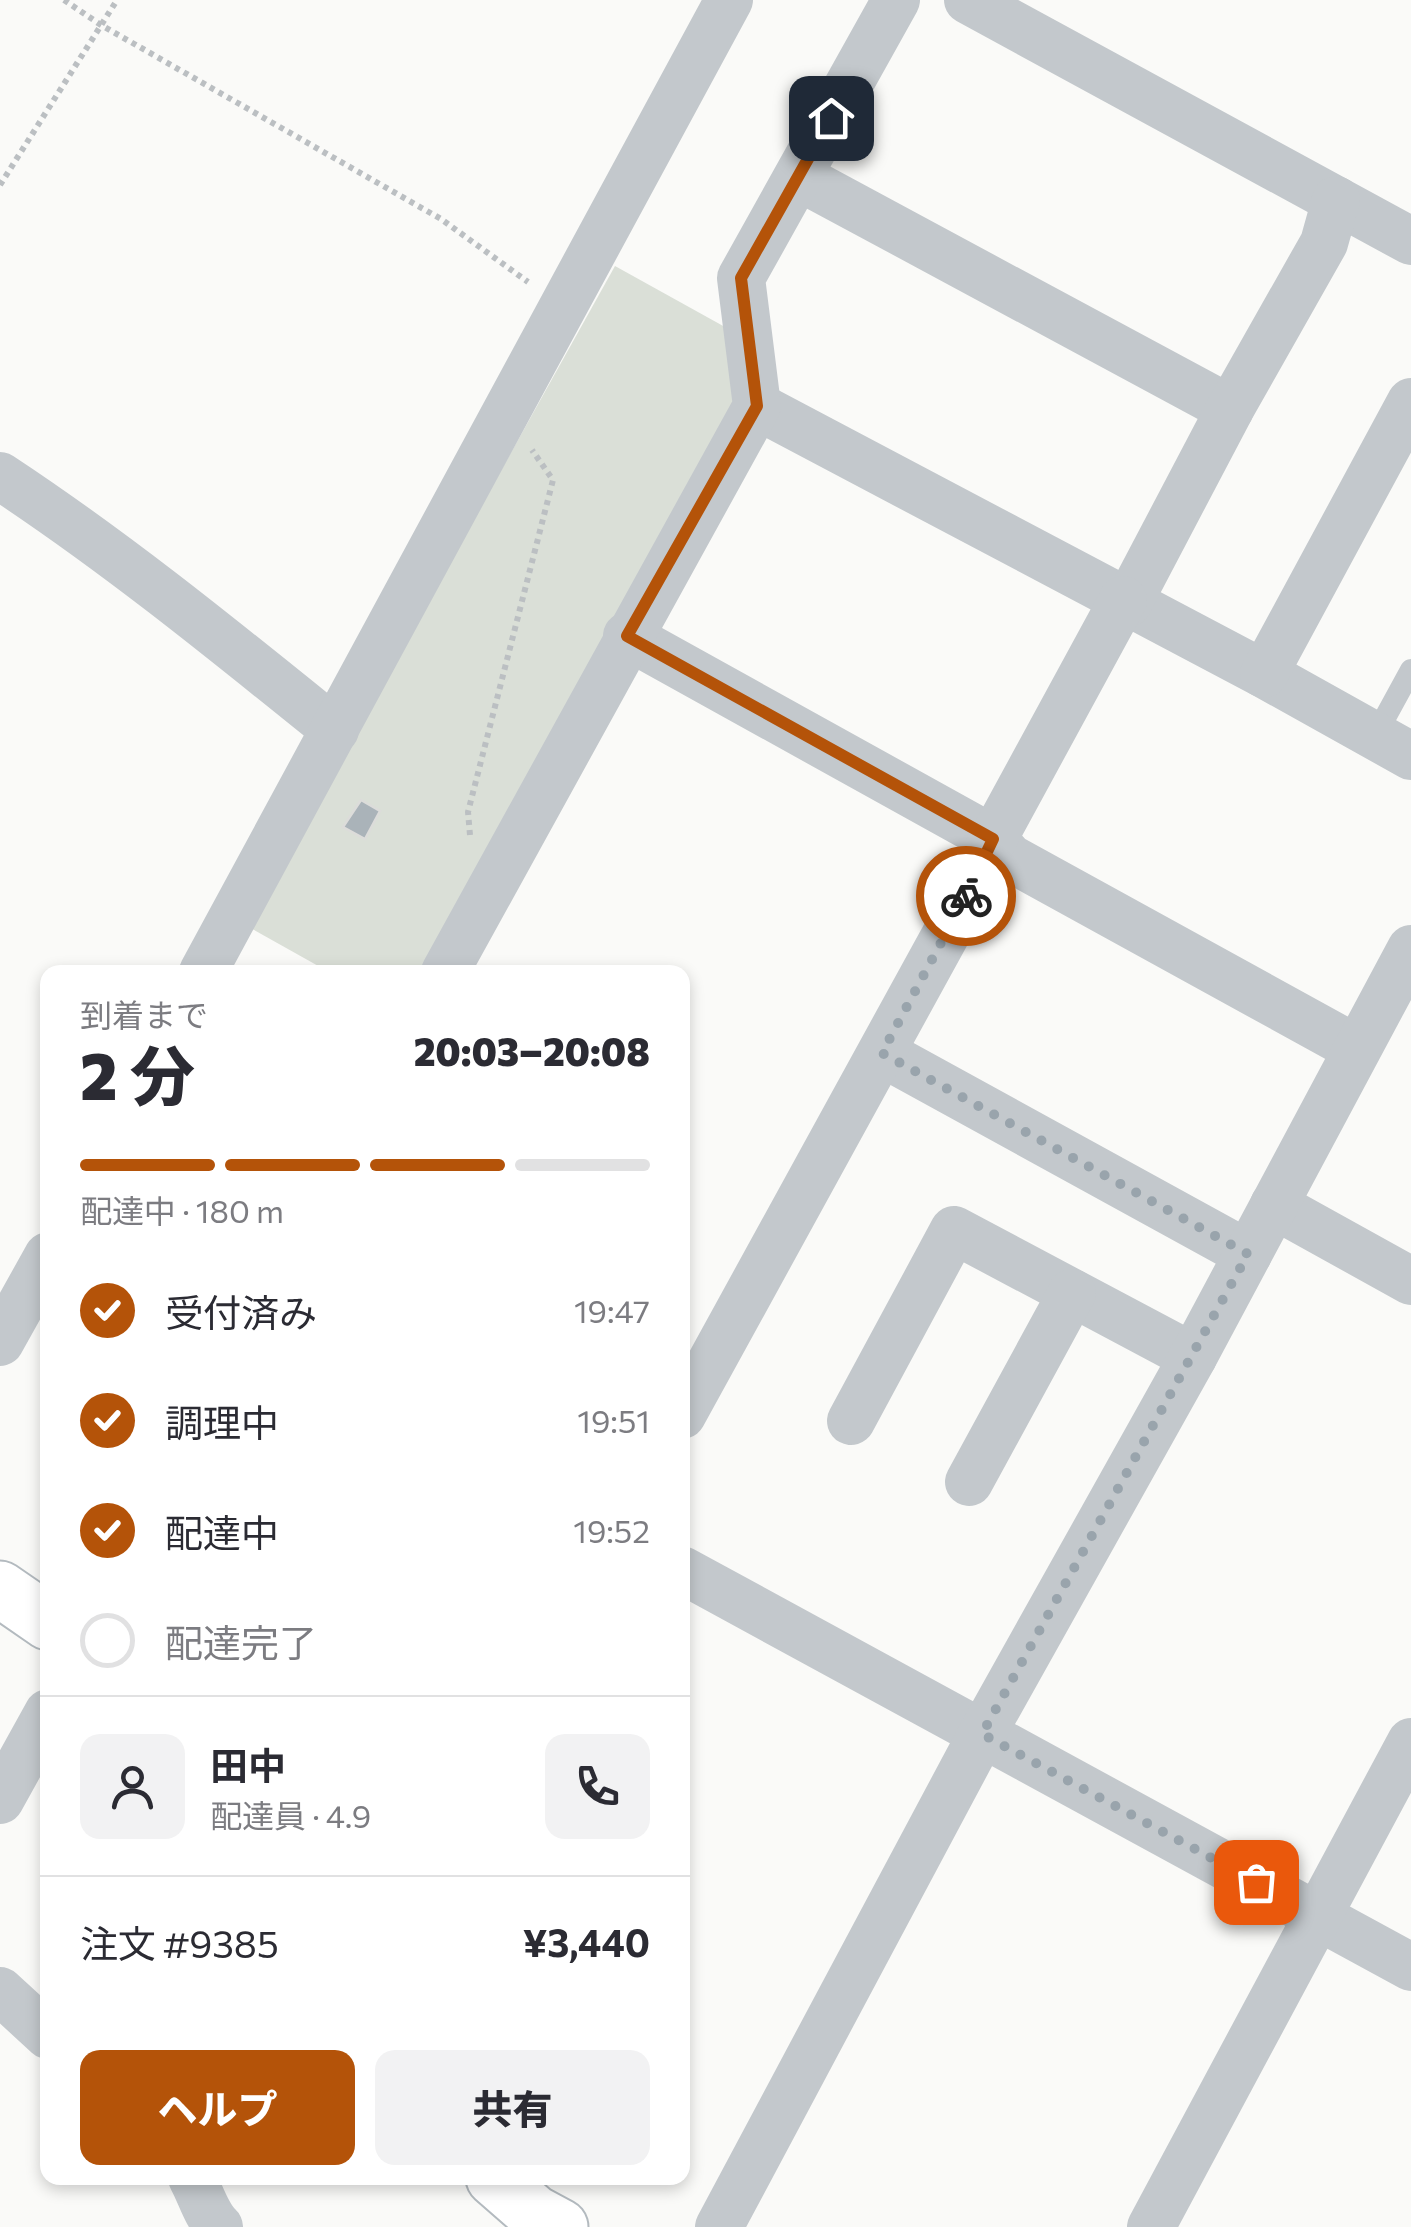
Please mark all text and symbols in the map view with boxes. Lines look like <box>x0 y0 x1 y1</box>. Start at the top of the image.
pin <box>789 76 874 161</box>
icon: home <box>804 91 859 146</box>
courier <box>916 846 1016 946</box>
icon: bike <box>939 869 994 924</box>
text: 到着まで <box>80 994 208 1034</box>
text: 20:03–20:08 <box>414 1027 650 1074</box>
text: 2 分 <box>80 1034 195 1113</box>
text: 配達中 · 180 m <box>80 1190 284 1230</box>
icon: check <box>80 1283 135 1338</box>
text: 受付済み <box>165 1288 317 1335</box>
text: 19:47 <box>574 1290 650 1330</box>
icon: check <box>80 1393 135 1448</box>
text: 調理中 <box>165 1398 279 1445</box>
text: 19:51 <box>577 1400 650 1440</box>
icon: check <box>80 1503 135 1558</box>
text: 配達中 <box>165 1508 279 1555</box>
text: 19:52 <box>573 1510 650 1550</box>
text: 配達完了 <box>165 1618 317 1665</box>
button: person <box>80 1734 185 1839</box>
button: phone <box>545 1734 650 1839</box>
text: 田中 <box>210 1741 286 1788</box>
text: 配達員 · 4.9 <box>210 1795 371 1835</box>
pin <box>1214 1840 1299 1925</box>
icon: bag <box>1229 1855 1284 1910</box>
text: ¥3,440 <box>523 1918 650 1965</box>
text: 注文 #9385 <box>80 1919 279 1966</box>
button: ヘルプ <box>80 2050 355 2165</box>
button: 共有 <box>375 2050 650 2165</box>

